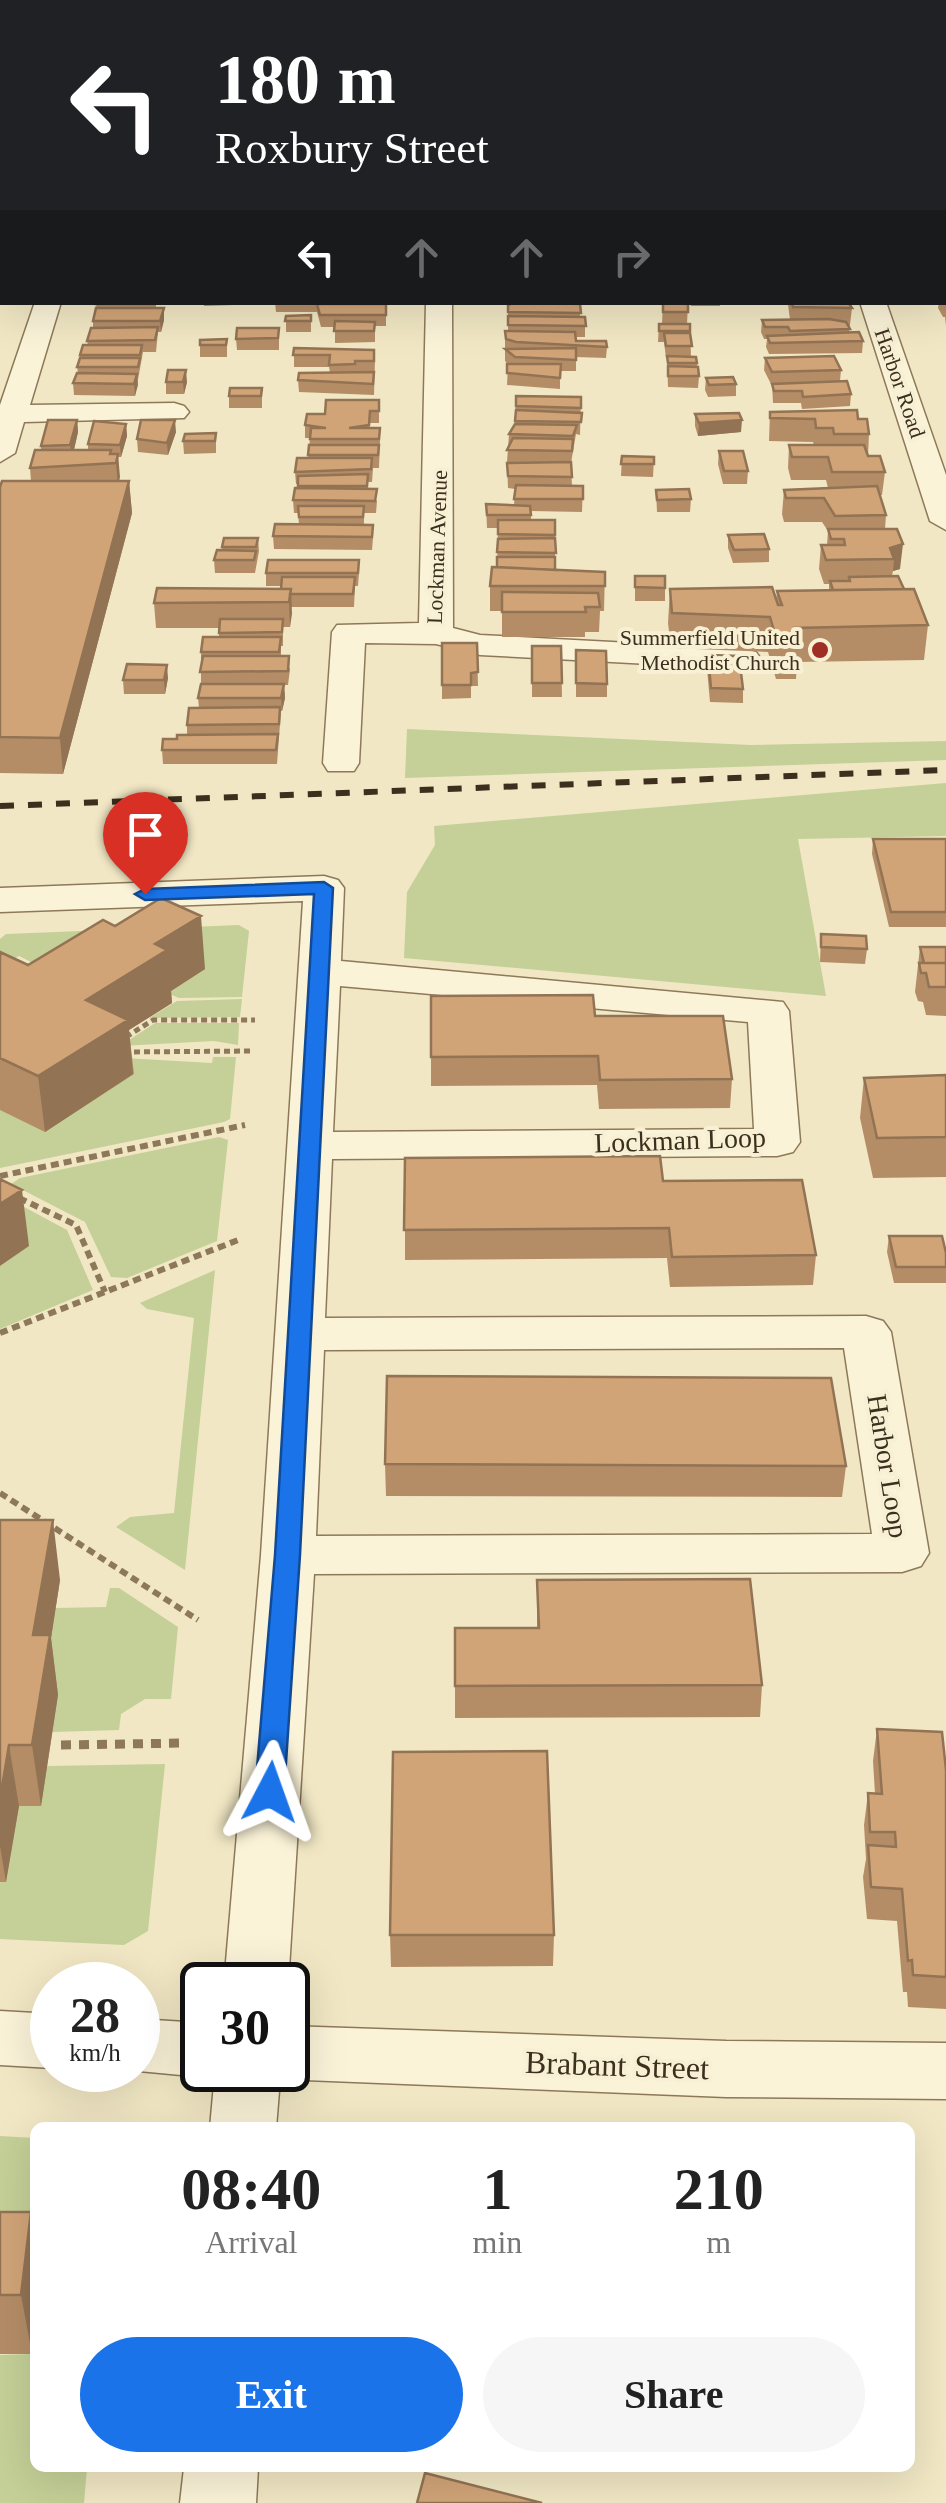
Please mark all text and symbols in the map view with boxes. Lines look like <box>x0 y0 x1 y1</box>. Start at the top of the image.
icon: left <box>50 40 180 170</box>
text: 180 m <box>215 41 396 118</box>
text: Roxbury Street <box>215 123 489 173</box>
icon: left <box>289 230 344 285</box>
icon: ahead <box>394 230 449 285</box>
icon: ahead <box>499 230 554 285</box>
icon: right <box>604 230 659 285</box>
street label: Harbor Road <box>870 325 930 441</box>
street label: Lockman Avenue <box>422 470 452 624</box>
place label: Summerfield United Methodist Church <box>620 625 800 675</box>
marker: Summerfield United Methodist Church <box>809 639 831 661</box>
pin <box>103 792 188 895</box>
icon: arrive <box>118 807 173 862</box>
street label: Lockman Loop <box>594 1122 766 1158</box>
street label: Harbor Loop <box>861 1392 915 1540</box>
position arrow <box>218 1740 322 1844</box>
speed limit sign: 30 <box>180 1962 310 2092</box>
text: 28 <box>70 1987 120 2043</box>
text: km/h <box>69 2039 121 2066</box>
street label: Brabant Street <box>524 2044 710 2086</box>
text: 08:40 <box>181 2156 321 2222</box>
text: 1 <box>482 2156 512 2222</box>
text: 210 <box>674 2156 764 2222</box>
text: Arrival <box>205 2224 297 2260</box>
text: min <box>473 2224 522 2260</box>
text: m <box>706 2224 731 2260</box>
button: Exit <box>80 2337 463 2452</box>
button: Share <box>483 2337 865 2452</box>

